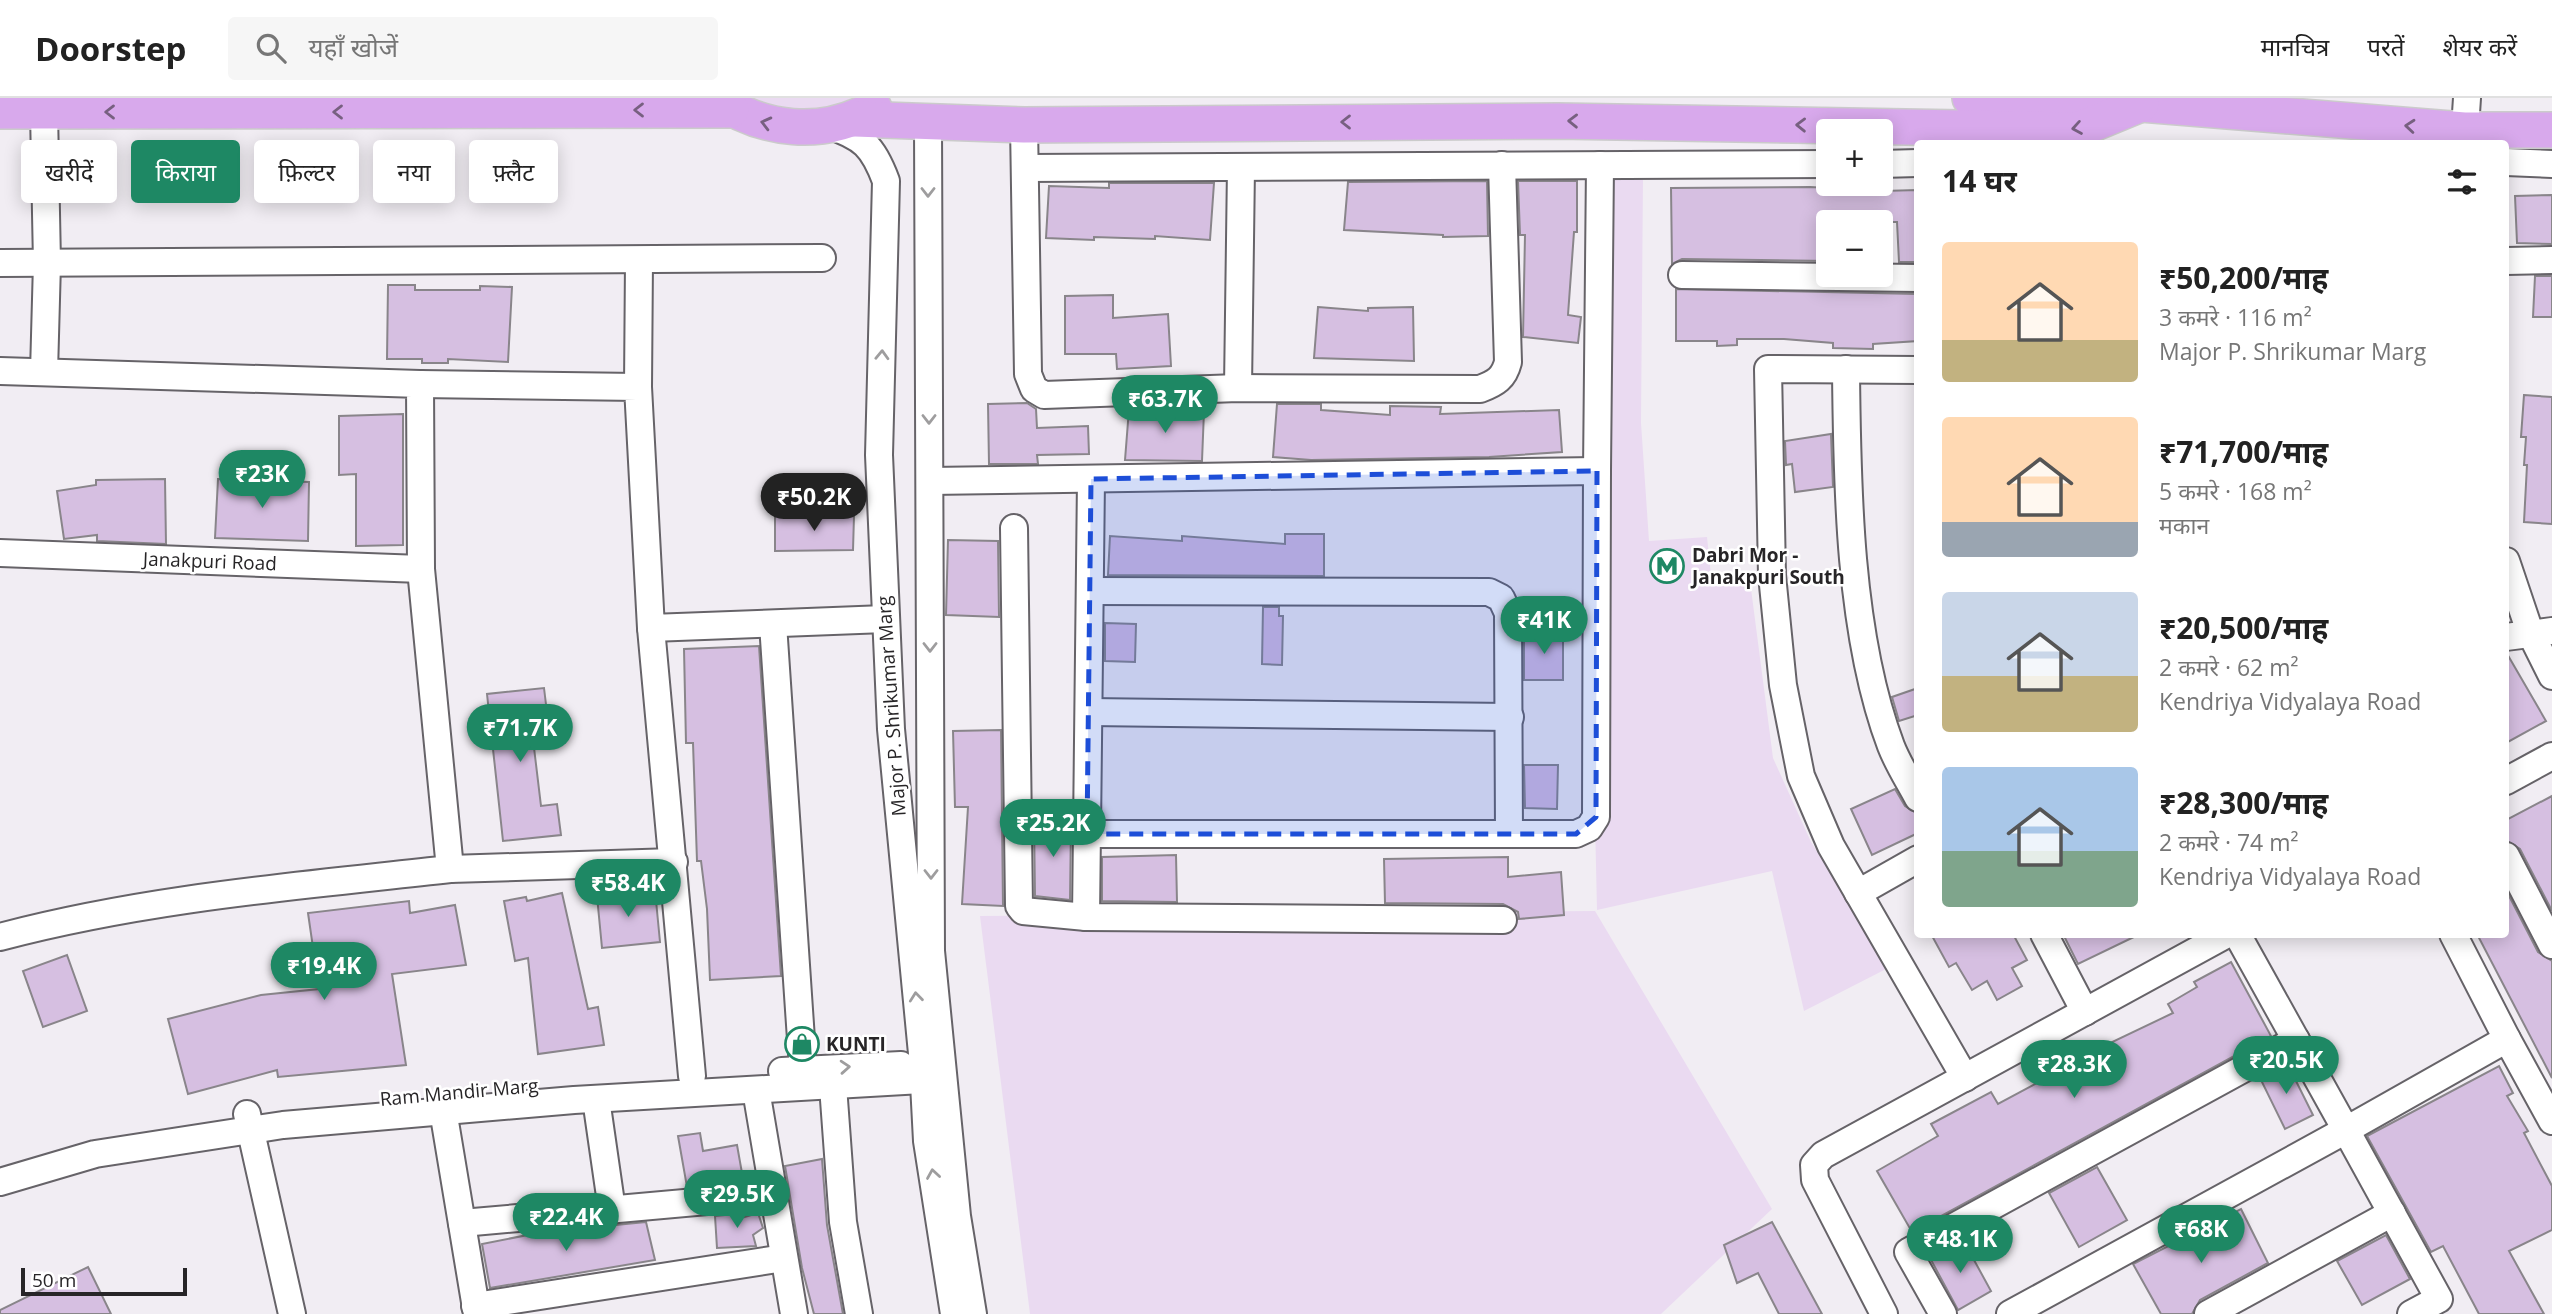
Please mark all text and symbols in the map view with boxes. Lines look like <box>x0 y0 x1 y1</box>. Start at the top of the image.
search box <box>228 17 718 80</box>
text: Doorstep <box>35 26 186 71</box>
icon: search <box>252 29 290 67</box>
text: यहाँ खोजें <box>308 29 398 65</box>
text: मानचित्र <box>2261 30 2329 63</box>
text: परतें <box>2367 30 2404 63</box>
text: शेयर करें <box>2442 30 2517 63</box>
one-way arrow <box>633 103 644 118</box>
one-way arrow <box>104 104 115 120</box>
one-way arrow <box>332 104 342 120</box>
one-way arrow <box>1568 113 1578 129</box>
one-way arrow <box>1340 114 1351 130</box>
one-way arrow <box>760 117 772 131</box>
one-way arrow <box>1795 117 1806 133</box>
map controls <box>1816 119 1893 287</box>
button: + <box>1816 119 1893 196</box>
one-way arrow <box>2071 119 2083 134</box>
one-way arrow <box>2405 119 2416 134</box>
chip: खरीदें <box>21 140 117 203</box>
chip: किराया <box>131 140 240 203</box>
chip: फ़िल्टर <box>254 140 359 203</box>
chip: नया <box>373 140 455 203</box>
chip: फ़्लैट <box>469 140 558 203</box>
text: 14 घर <box>1942 160 2017 201</box>
icon: filters <box>2443 163 2481 201</box>
one-way arrow <box>921 187 936 198</box>
button: − <box>1816 210 1893 287</box>
text: ₹50,200/माह <box>2159 257 2328 298</box>
icon: home <box>1998 270 2082 354</box>
text: 3 कमरे · 116 m² <box>2159 301 2312 333</box>
text: Major P. Shrikumar Marg <box>2159 335 2426 367</box>
one-way arrow <box>874 349 890 360</box>
pin: ₹63.7K <box>1108 376 1222 435</box>
text: ₹63.7K <box>1128 382 1202 414</box>
one-way arrow <box>921 415 937 425</box>
text: ₹71,700/माह <box>2159 431 2328 472</box>
icon: home <box>1998 445 2082 529</box>
pin: ₹23K <box>221 450 303 510</box>
text: ₹23K <box>235 457 289 489</box>
pin: ₹50.2K <box>757 474 871 533</box>
text: 5 कमरे · 168 m² <box>2159 475 2312 507</box>
text: ₹50.2K <box>777 480 851 512</box>
text: मकान <box>2159 509 2209 541</box>
place label: Dabri Mor - Janakpuri South <box>1690 542 1845 590</box>
street label: Janakpuri Road <box>141 546 277 576</box>
metro station icon: Dabri Mor - Janakpuri South <box>1648 547 1686 585</box>
street label: Major P. Shrikumar Marg <box>870 595 912 817</box>
pin: ₹41K <box>1503 596 1585 656</box>
text: ₹41K <box>1517 603 1571 635</box>
text: ₹20,500/माह <box>2159 607 2328 648</box>
icon: home <box>1998 620 2082 704</box>
one-way arrow <box>922 642 938 653</box>
text: 2 कमरे · 62 m² <box>2159 651 2299 683</box>
text: Kendriya Vidyalaya Road <box>2159 685 2421 717</box>
pin: ₹71.7K <box>463 704 577 764</box>
text: ₹71.7K <box>483 711 557 743</box>
text: ₹28,300/माह <box>2159 782 2328 823</box>
icon: home <box>1998 795 2082 879</box>
pin: ₹25.2K <box>996 800 1110 859</box>
text: ₹25.2K <box>1016 806 1090 838</box>
text: 2 कमरे · 74 m² <box>2159 826 2299 858</box>
pin: ₹58.4K <box>571 860 685 919</box>
text: Kendriya Vidyalaya Road <box>2159 860 2421 892</box>
text: ₹58.4K <box>591 866 665 898</box>
one-way arrow <box>923 870 939 880</box>
pin: ₹19.4K <box>267 942 381 1002</box>
text: ₹19.4K <box>287 949 361 981</box>
one-way arrow <box>909 991 924 1002</box>
shop icon: KUNTI <box>783 1025 821 1063</box>
place label: KUNTI <box>826 1031 886 1057</box>
pin: ₹20.5K <box>2229 1037 2343 1096</box>
pin: ₹28.3K <box>2017 1040 2131 1100</box>
text: ₹20.5K <box>2249 1043 2323 1075</box>
text: ₹28.3K <box>2037 1047 2111 1079</box>
one-way arrow <box>839 1059 850 1074</box>
street label: Ram Mandir Marg <box>379 1072 539 1112</box>
one-way arrow <box>926 1168 941 1180</box>
pin: ₹29.5K <box>680 1170 794 1230</box>
text: ₹29.5K <box>700 1177 774 1209</box>
pin: ₹22.4K <box>509 1194 623 1253</box>
text: ₹22.4K <box>529 1200 603 1232</box>
pin: ₹68K <box>2160 1206 2242 1265</box>
text: ₹68K <box>2174 1212 2228 1244</box>
pin: ₹48.1K <box>1903 1216 2017 1275</box>
text: ₹48.1K <box>1923 1222 1997 1254</box>
scale bar <box>21 1265 187 1297</box>
text: 50 m <box>32 1267 76 1293</box>

